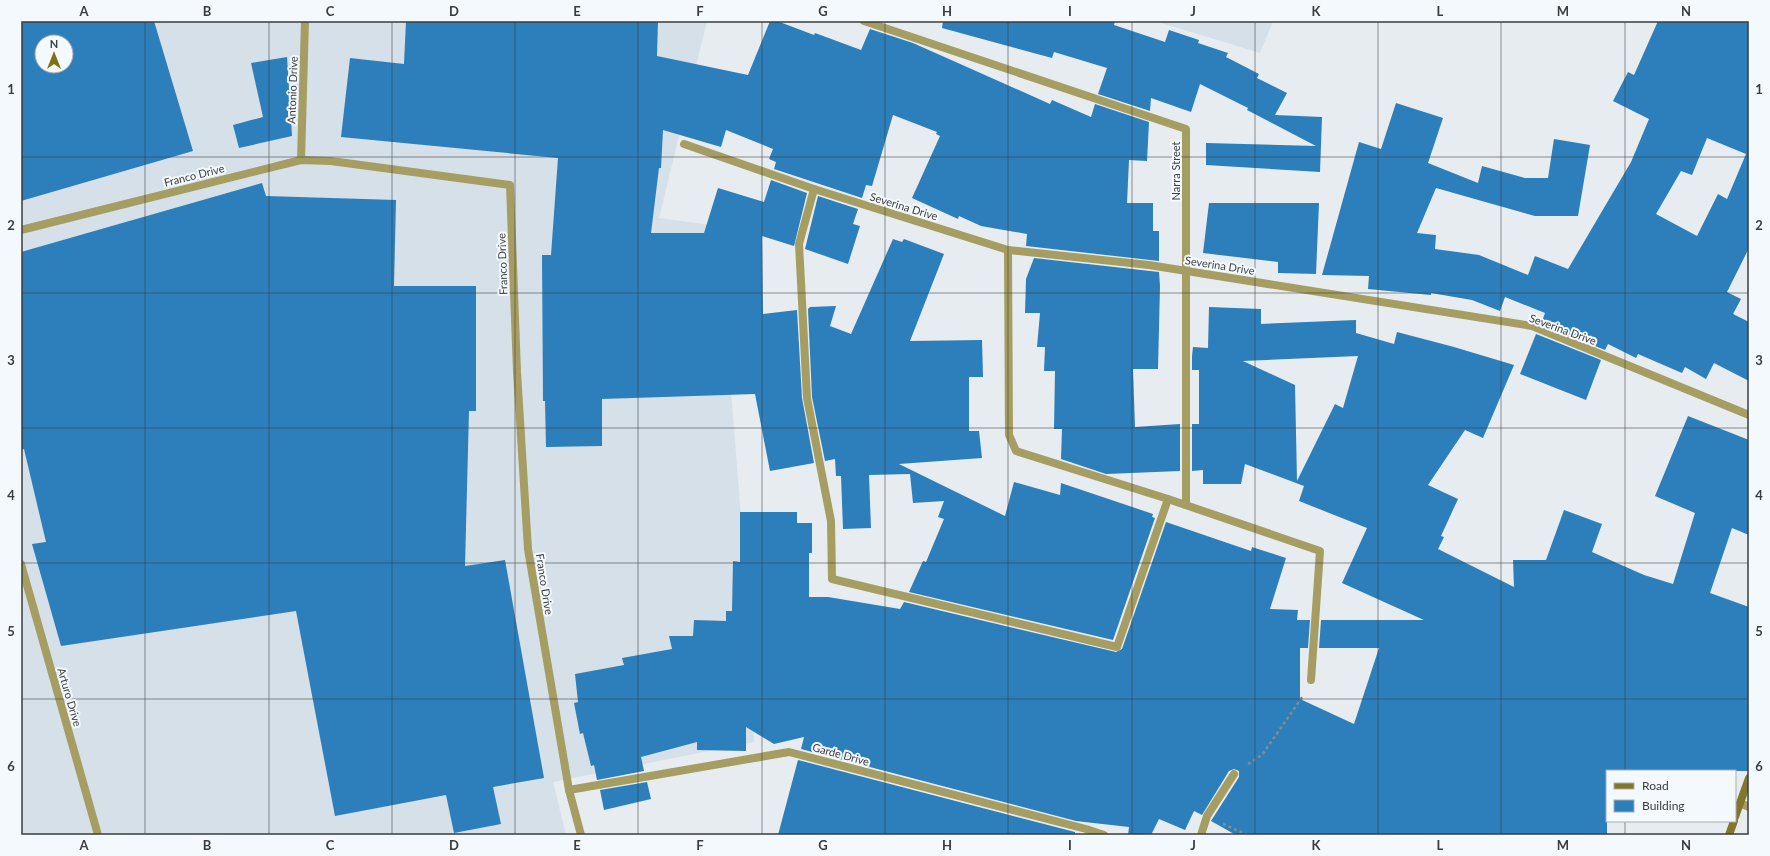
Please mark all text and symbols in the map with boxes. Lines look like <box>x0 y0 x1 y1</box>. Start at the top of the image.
text: A <box>78 3 89 19</box>
text: B <box>203 3 212 19</box>
text: C <box>326 3 335 19</box>
text: D <box>449 3 459 19</box>
text: E <box>573 3 581 19</box>
text: F <box>696 3 704 19</box>
text: G <box>818 3 828 19</box>
text: H <box>942 3 952 19</box>
text: I <box>1068 3 1072 19</box>
text: J <box>1190 3 1196 19</box>
text: K <box>1312 3 1322 19</box>
text: L <box>1437 3 1444 19</box>
text: M <box>1557 3 1569 19</box>
text: N <box>1681 3 1691 19</box>
north arrow <box>34 34 74 74</box>
text: N <box>50 37 58 50</box>
street label: Antonio Drive <box>284 56 300 124</box>
text: 1 <box>7 81 15 97</box>
text: 1 <box>1755 81 1763 97</box>
street label: Narra Street <box>1169 142 1182 200</box>
street label: Franco Drive <box>162 161 226 189</box>
street label: Severina Drive <box>869 190 940 223</box>
text: 2 <box>7 217 15 233</box>
text: 2 <box>1755 217 1763 233</box>
street label: Franco Drive <box>494 233 510 295</box>
street label: Severina Drive <box>1184 253 1256 277</box>
street label: Severina Drive <box>1528 311 1598 347</box>
text: 3 <box>7 352 15 368</box>
text: 3 <box>1755 352 1763 368</box>
text: 4 <box>7 487 15 503</box>
text: 4 <box>1755 487 1763 503</box>
street label: Franco Drive <box>534 553 556 616</box>
text: 5 <box>7 623 15 639</box>
text: 5 <box>1755 623 1763 639</box>
street label: Arturo Drive <box>55 666 85 728</box>
street label: Garde Drive <box>811 740 871 768</box>
text: 6 <box>7 758 15 774</box>
text: 6 <box>1755 758 1763 774</box>
legend <box>1606 770 1736 822</box>
text: Road <box>1642 778 1669 793</box>
text: Building <box>1642 798 1685 813</box>
text: A <box>78 837 89 853</box>
text: B <box>203 837 212 853</box>
text: C <box>326 837 335 853</box>
text: D <box>449 837 459 853</box>
text: E <box>573 837 581 853</box>
text: F <box>696 837 704 853</box>
text: G <box>818 837 828 853</box>
text: H <box>942 837 952 853</box>
text: I <box>1068 837 1072 853</box>
text: J <box>1190 837 1196 853</box>
text: K <box>1312 837 1322 853</box>
text: L <box>1437 837 1444 853</box>
text: M <box>1557 837 1569 853</box>
text: N <box>1681 837 1691 853</box>

